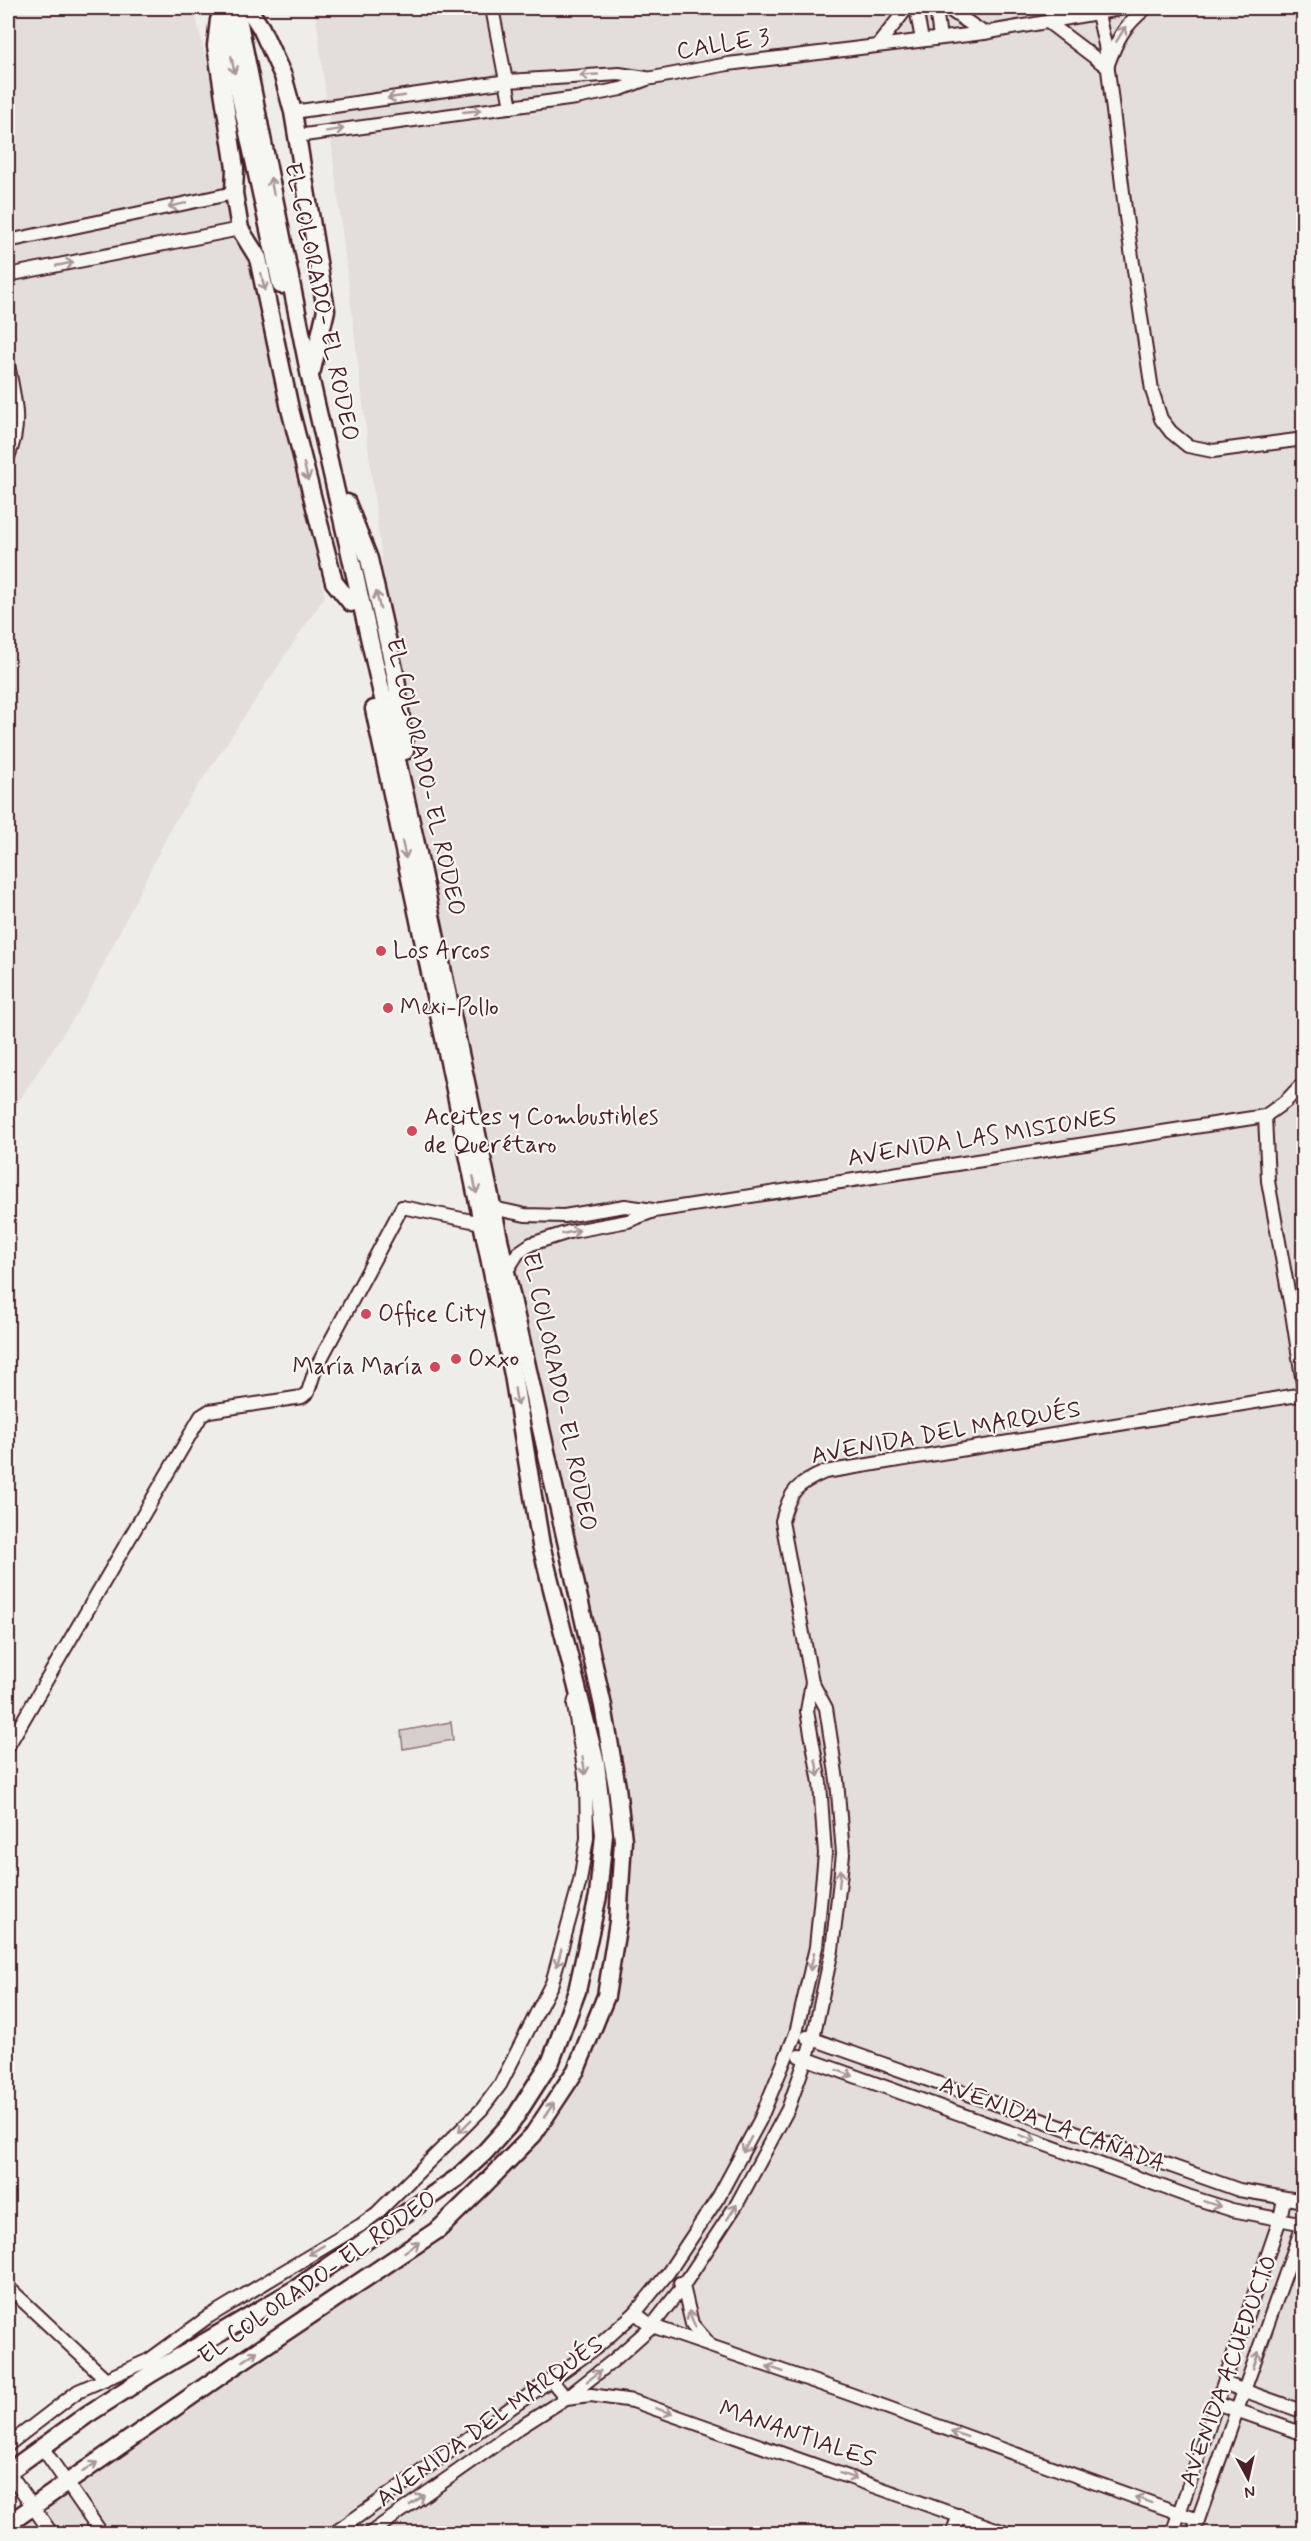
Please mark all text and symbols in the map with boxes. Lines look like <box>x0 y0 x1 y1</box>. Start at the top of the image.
street label: CALLE 3 <box>674 22 772 68</box>
one-way arrow <box>1116 26 1128 43</box>
one-way arrow <box>228 55 239 74</box>
one-way arrow <box>580 70 600 81</box>
one-way arrow <box>386 92 406 103</box>
one-way arrow <box>462 105 482 116</box>
one-way arrow <box>324 125 344 136</box>
street label: EL COLORADO- EL RODEO <box>276 160 366 444</box>
one-way arrow <box>266 177 277 196</box>
one-way arrow <box>168 200 187 211</box>
one-way arrow <box>55 258 74 269</box>
one-way arrow <box>258 272 269 292</box>
one-way arrow <box>301 463 313 482</box>
one-way arrow <box>372 591 384 610</box>
street label: EL COLORADO- EL RODEO <box>378 635 472 919</box>
one-way arrow <box>399 840 410 860</box>
place label: Los Arcos <box>393 936 491 967</box>
marker: Los Arcos <box>374 944 388 958</box>
place label: Mexi-Pollo <box>400 993 499 1024</box>
marker: Mexi-Pollo <box>381 1001 395 1015</box>
street label: AVENIDA LAS MISIONES <box>845 1101 1119 1175</box>
place label: Aceites y Combustibles de Querétaro <box>424 1102 658 1161</box>
marker: Aceites y Combustibles de Querétaro <box>405 1124 419 1138</box>
one-way arrow <box>469 1175 481 1194</box>
one-way arrow <box>561 1226 580 1238</box>
street label: EL COLORADO- EL RODEO <box>514 1250 604 1534</box>
place label: Office City <box>378 1299 487 1330</box>
marker: Office City <box>359 1307 373 1321</box>
place label: Oxxo <box>468 1344 519 1375</box>
place label: María María <box>293 1352 423 1383</box>
marker: Oxxo <box>449 1352 463 1366</box>
marker: María María <box>428 1360 442 1374</box>
one-way arrow <box>511 1387 522 1406</box>
street label: AVENIDA DEL MARQUÉS <box>808 1392 1083 1472</box>
one-way arrow <box>578 1756 589 1776</box>
one-way arrow <box>812 1758 823 1778</box>
one-way arrow <box>835 1869 846 1889</box>
one-way arrow <box>553 1948 564 1967</box>
one-way arrow <box>806 1952 818 1971</box>
one-way arrow <box>835 2068 854 2079</box>
street label: AVENIDA LA CAÑADA <box>935 2070 1169 2180</box>
one-way arrow <box>544 2102 556 2119</box>
one-way arrow <box>457 2119 472 2133</box>
one-way arrow <box>1018 2134 1037 2145</box>
one-way arrow <box>741 2135 752 2153</box>
street label: EL COLORADO- EL RODEO <box>193 2184 443 2372</box>
one-way arrow <box>1202 2199 1221 2210</box>
one-way arrow <box>726 2204 738 2221</box>
one-way arrow <box>403 2241 420 2253</box>
one-way arrow <box>308 2245 325 2257</box>
street label: AVENIDA ACUEDUCTO <box>1173 2250 1285 2492</box>
one-way arrow <box>686 2311 697 2329</box>
street label: AVENIDA DEL MARQUÉS <box>369 2328 610 2515</box>
one-way arrow <box>242 2349 259 2362</box>
one-way arrow <box>1251 2351 1262 2370</box>
one-way arrow <box>766 2362 785 2373</box>
one-way arrow <box>586 2370 602 2383</box>
street label: MANANTIALES <box>715 2394 879 2476</box>
one-way arrow <box>654 2407 673 2418</box>
one-way arrow <box>950 2427 969 2438</box>
north arrow <box>1218 2448 1278 2508</box>
one-way arrow <box>82 2461 98 2473</box>
one-way arrow <box>838 2471 857 2482</box>
one-way arrow <box>1134 2493 1153 2504</box>
one-way arrow <box>408 2494 424 2506</box>

